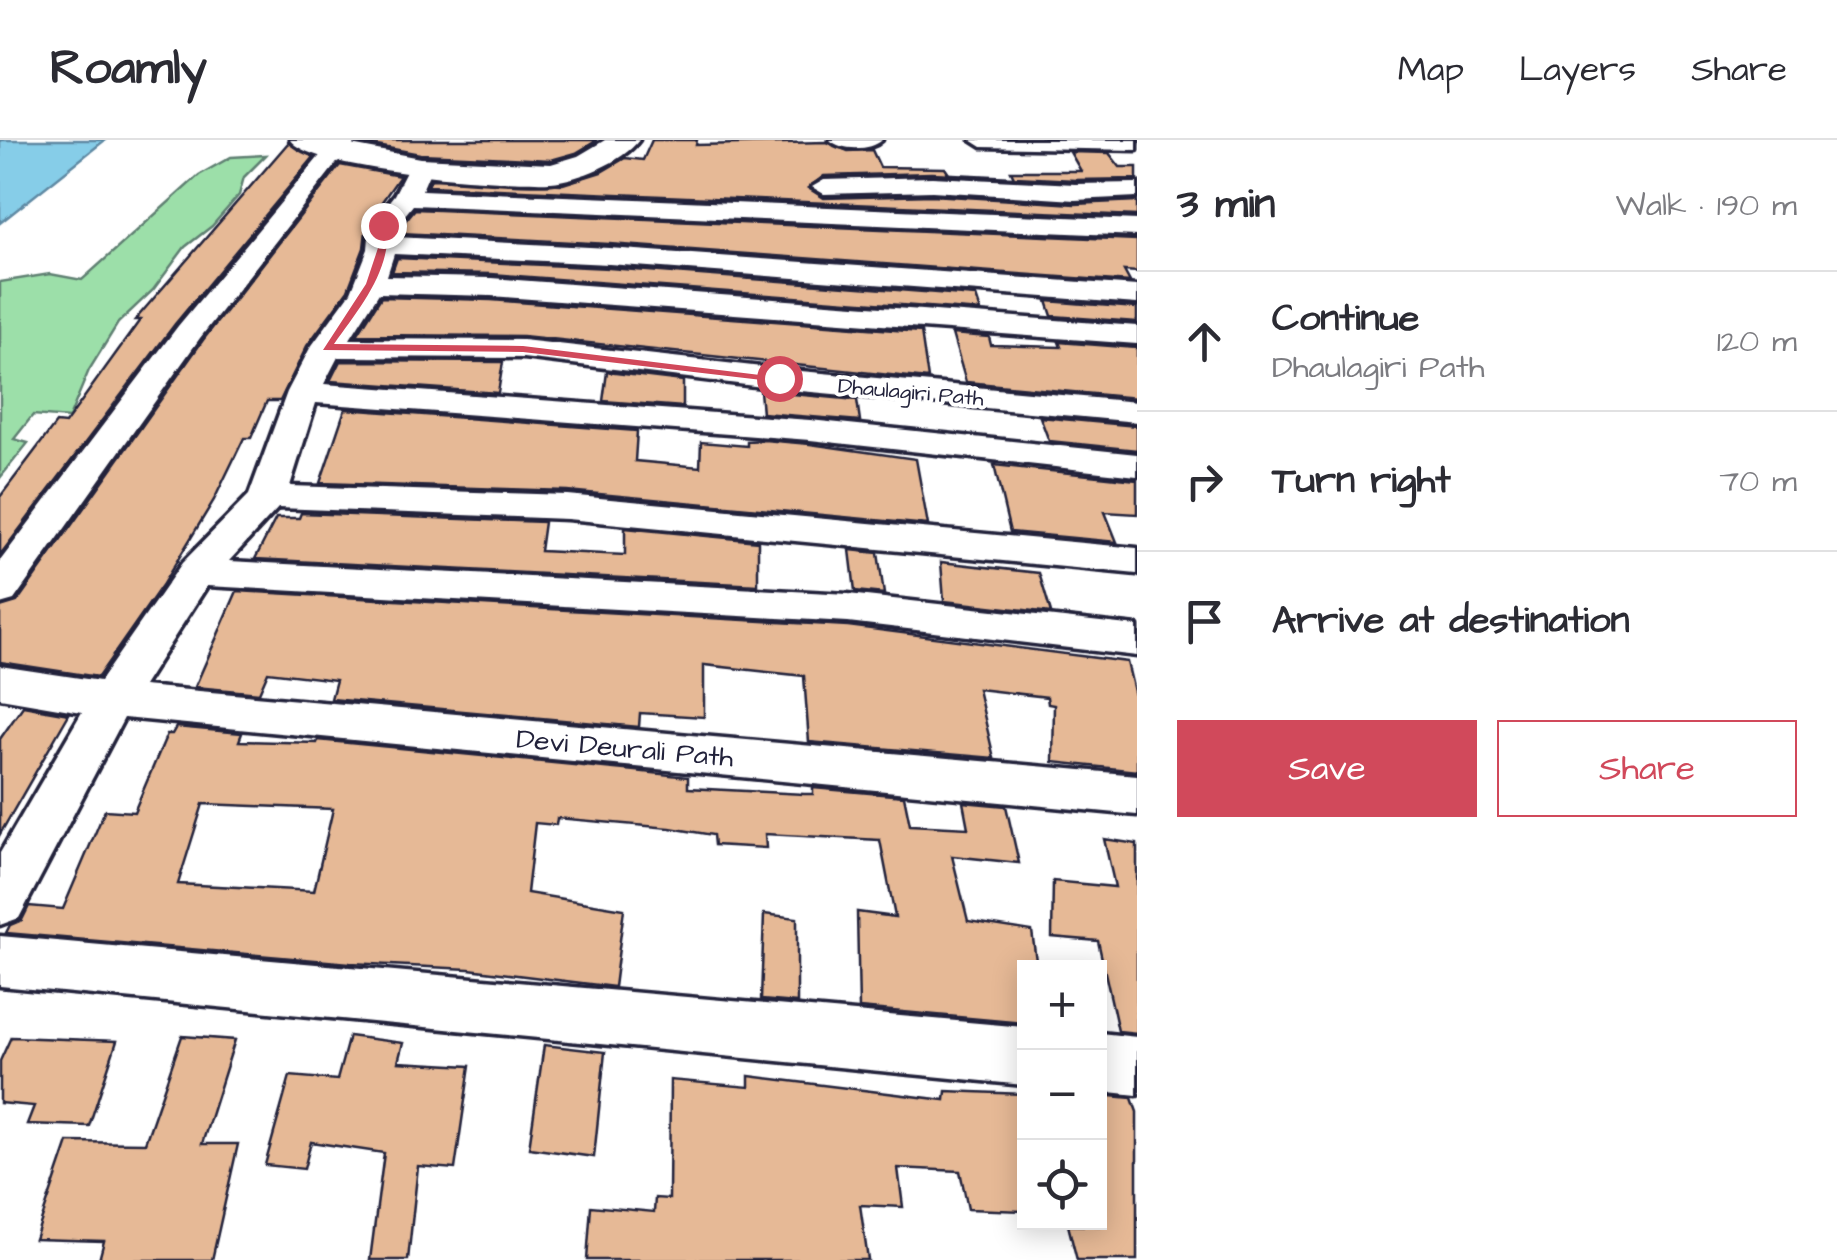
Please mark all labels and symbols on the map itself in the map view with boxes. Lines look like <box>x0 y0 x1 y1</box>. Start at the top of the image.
route end <box>361 203 407 249</box>
route start <box>757 356 803 402</box>
street label: Dhaulagiri Path <box>837 371 985 415</box>
street label: Devi Deurali Path <box>515 720 735 777</box>

